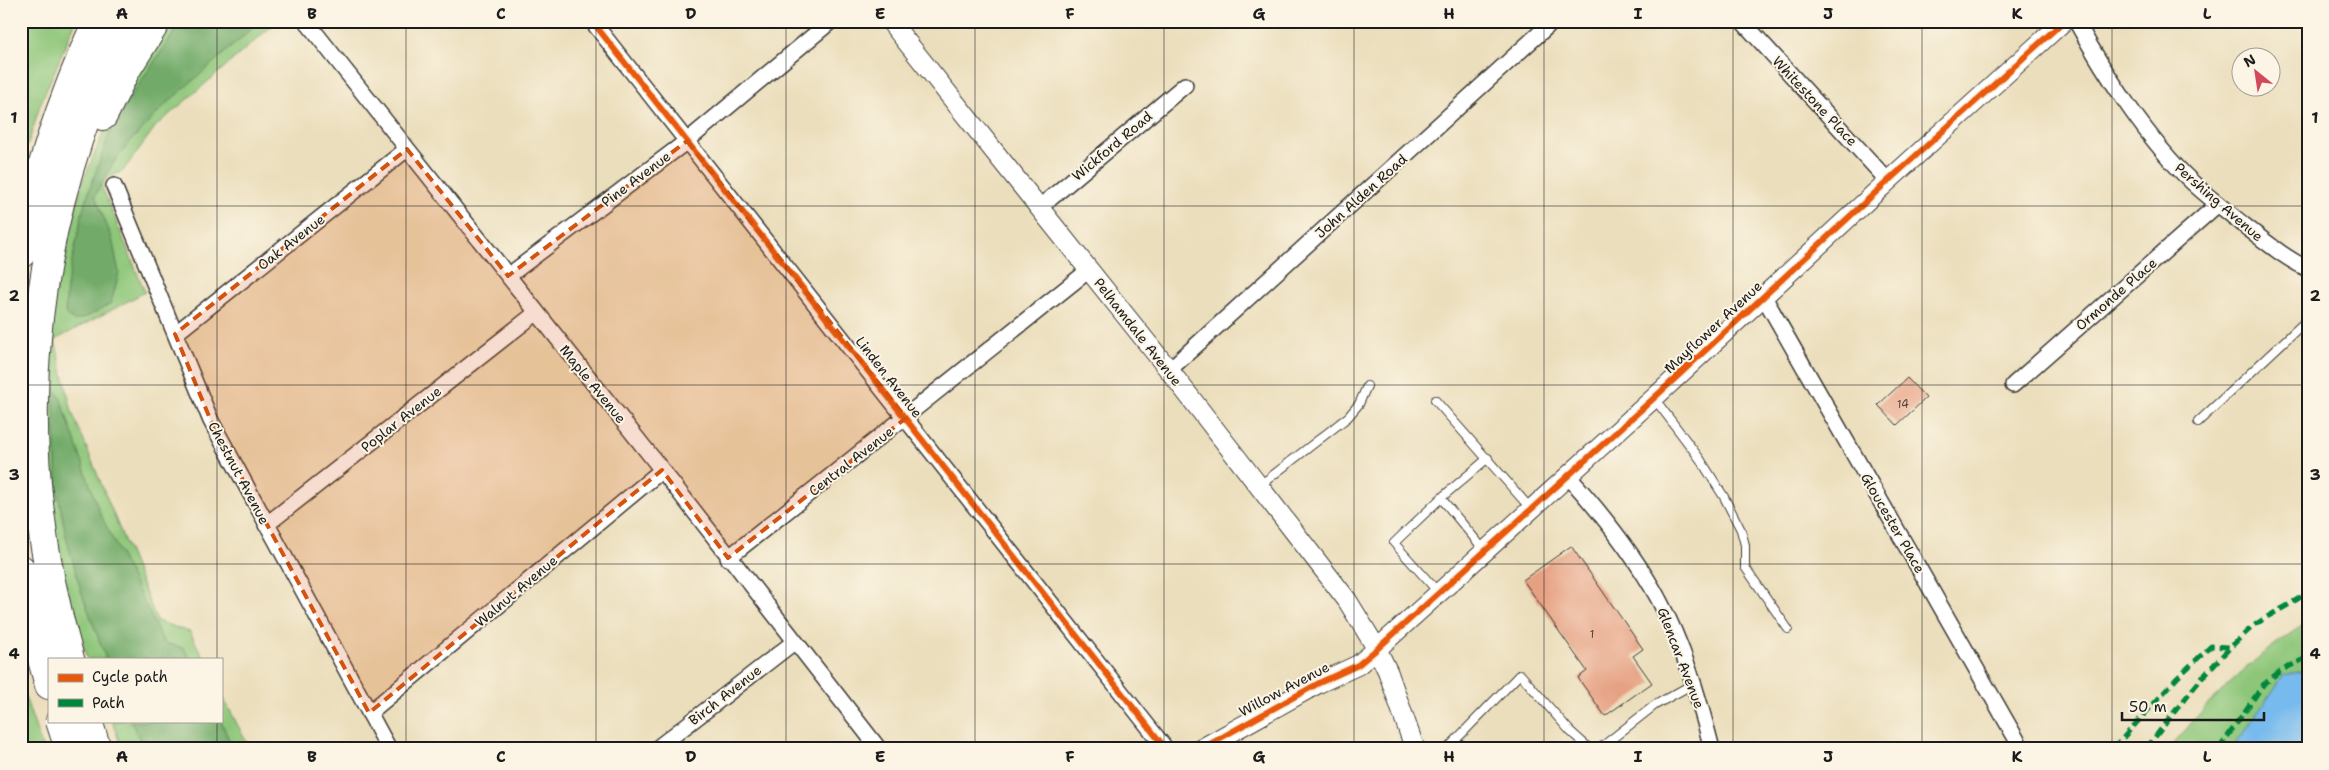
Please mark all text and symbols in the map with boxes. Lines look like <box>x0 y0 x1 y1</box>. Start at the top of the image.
text: A <box>116 3 128 24</box>
text: B <box>307 3 317 24</box>
text: C <box>496 3 506 24</box>
text: D <box>685 3 697 24</box>
text: E <box>875 3 885 24</box>
text: F <box>1065 3 1075 24</box>
text: G <box>1253 3 1266 24</box>
text: H <box>1443 3 1455 24</box>
text: I <box>1634 3 1643 24</box>
text: J <box>1823 3 1833 24</box>
text: K <box>2012 3 2023 24</box>
text: L <box>2203 3 2212 24</box>
north arrow <box>2232 48 2282 98</box>
text: N <box>2240 50 2259 71</box>
street label: Whitestone Place <box>1769 52 1861 150</box>
text: 1 <box>10 107 18 128</box>
street label: Wickford Road <box>1068 107 1156 185</box>
text: 1 <box>2311 107 2319 128</box>
street label: Pine Avenue <box>598 147 674 211</box>
street label: John Alden Road <box>1311 150 1411 242</box>
street label: Pershing Avenue <box>2171 159 2267 245</box>
street label: Oak Avenue <box>254 210 328 274</box>
street label: Ormonde Place <box>2071 254 2161 334</box>
street label: Pelhamdale Avenue <box>1090 274 1186 390</box>
street label: Mayflower Avenue <box>1660 277 1766 377</box>
text: 2 <box>8 285 20 306</box>
text: 2 <box>2309 285 2321 306</box>
street label: Linden Avenue <box>851 333 927 422</box>
street label: Maple Avenue <box>556 341 630 427</box>
street label: Poplar Avenue <box>357 382 445 456</box>
house number: 14 <box>1897 397 1909 412</box>
street label: Chestnut Avenue <box>204 418 274 528</box>
street label: Central Avenue <box>805 422 897 500</box>
text: 3 <box>8 464 20 485</box>
text: 3 <box>2309 464 2321 485</box>
street label: Gloucester Place <box>1857 470 1929 576</box>
street label: Walnut Avenue <box>471 551 561 631</box>
street label: Glencar Avenue <box>1653 605 1709 711</box>
house number: 1 <box>1590 627 1594 642</box>
text: 4 <box>8 643 20 664</box>
text: 4 <box>2309 643 2321 664</box>
legend <box>48 658 222 722</box>
street label: Willow Avenue <box>1236 658 1332 720</box>
street label: Birch Avenue <box>685 661 765 729</box>
text: Cycle path <box>92 667 168 687</box>
scale bar <box>2122 690 2264 722</box>
text: Path <box>92 693 125 713</box>
text: 50 m <box>2129 697 2167 717</box>
text: A <box>116 746 128 767</box>
text: B <box>307 746 317 767</box>
text: C <box>496 746 506 767</box>
text: D <box>685 746 697 767</box>
text: E <box>875 746 885 767</box>
text: F <box>1065 746 1075 767</box>
text: G <box>1253 746 1266 767</box>
text: H <box>1443 746 1455 767</box>
text: I <box>1634 746 1643 767</box>
text: J <box>1823 746 1833 767</box>
text: K <box>2012 746 2023 767</box>
text: L <box>2203 746 2212 767</box>

